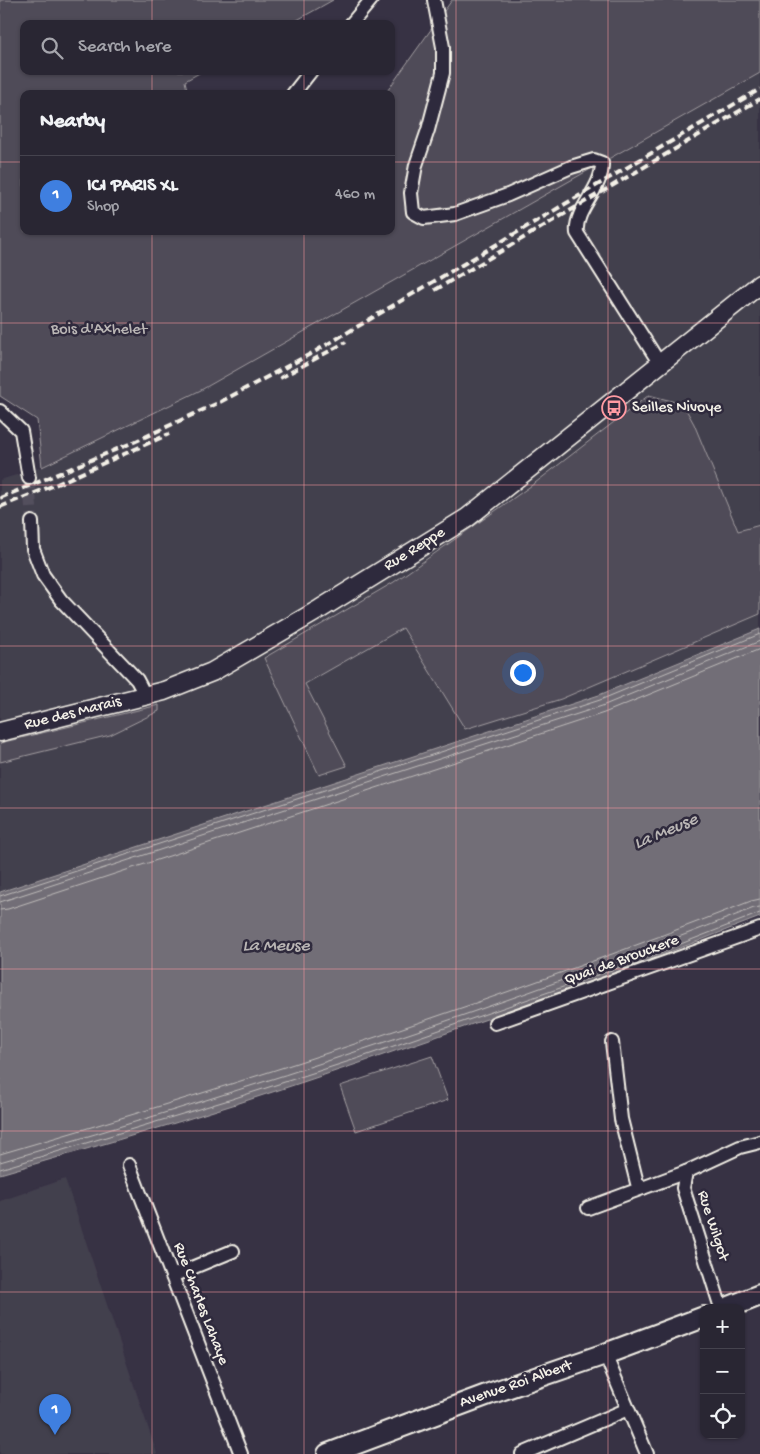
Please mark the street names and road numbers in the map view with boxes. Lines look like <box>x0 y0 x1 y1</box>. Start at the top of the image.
street label: Rue Reppe <box>381 523 450 576</box>
street label: Rue des Marais <box>23 693 124 735</box>
street label: Quai de Brouckere <box>562 931 682 990</box>
street label: Rue Wilgot <box>692 1189 733 1265</box>
street label: Rue Charles Lahaye <box>168 1240 232 1369</box>
street label: Avenue Roi Albert <box>457 1356 576 1413</box>

